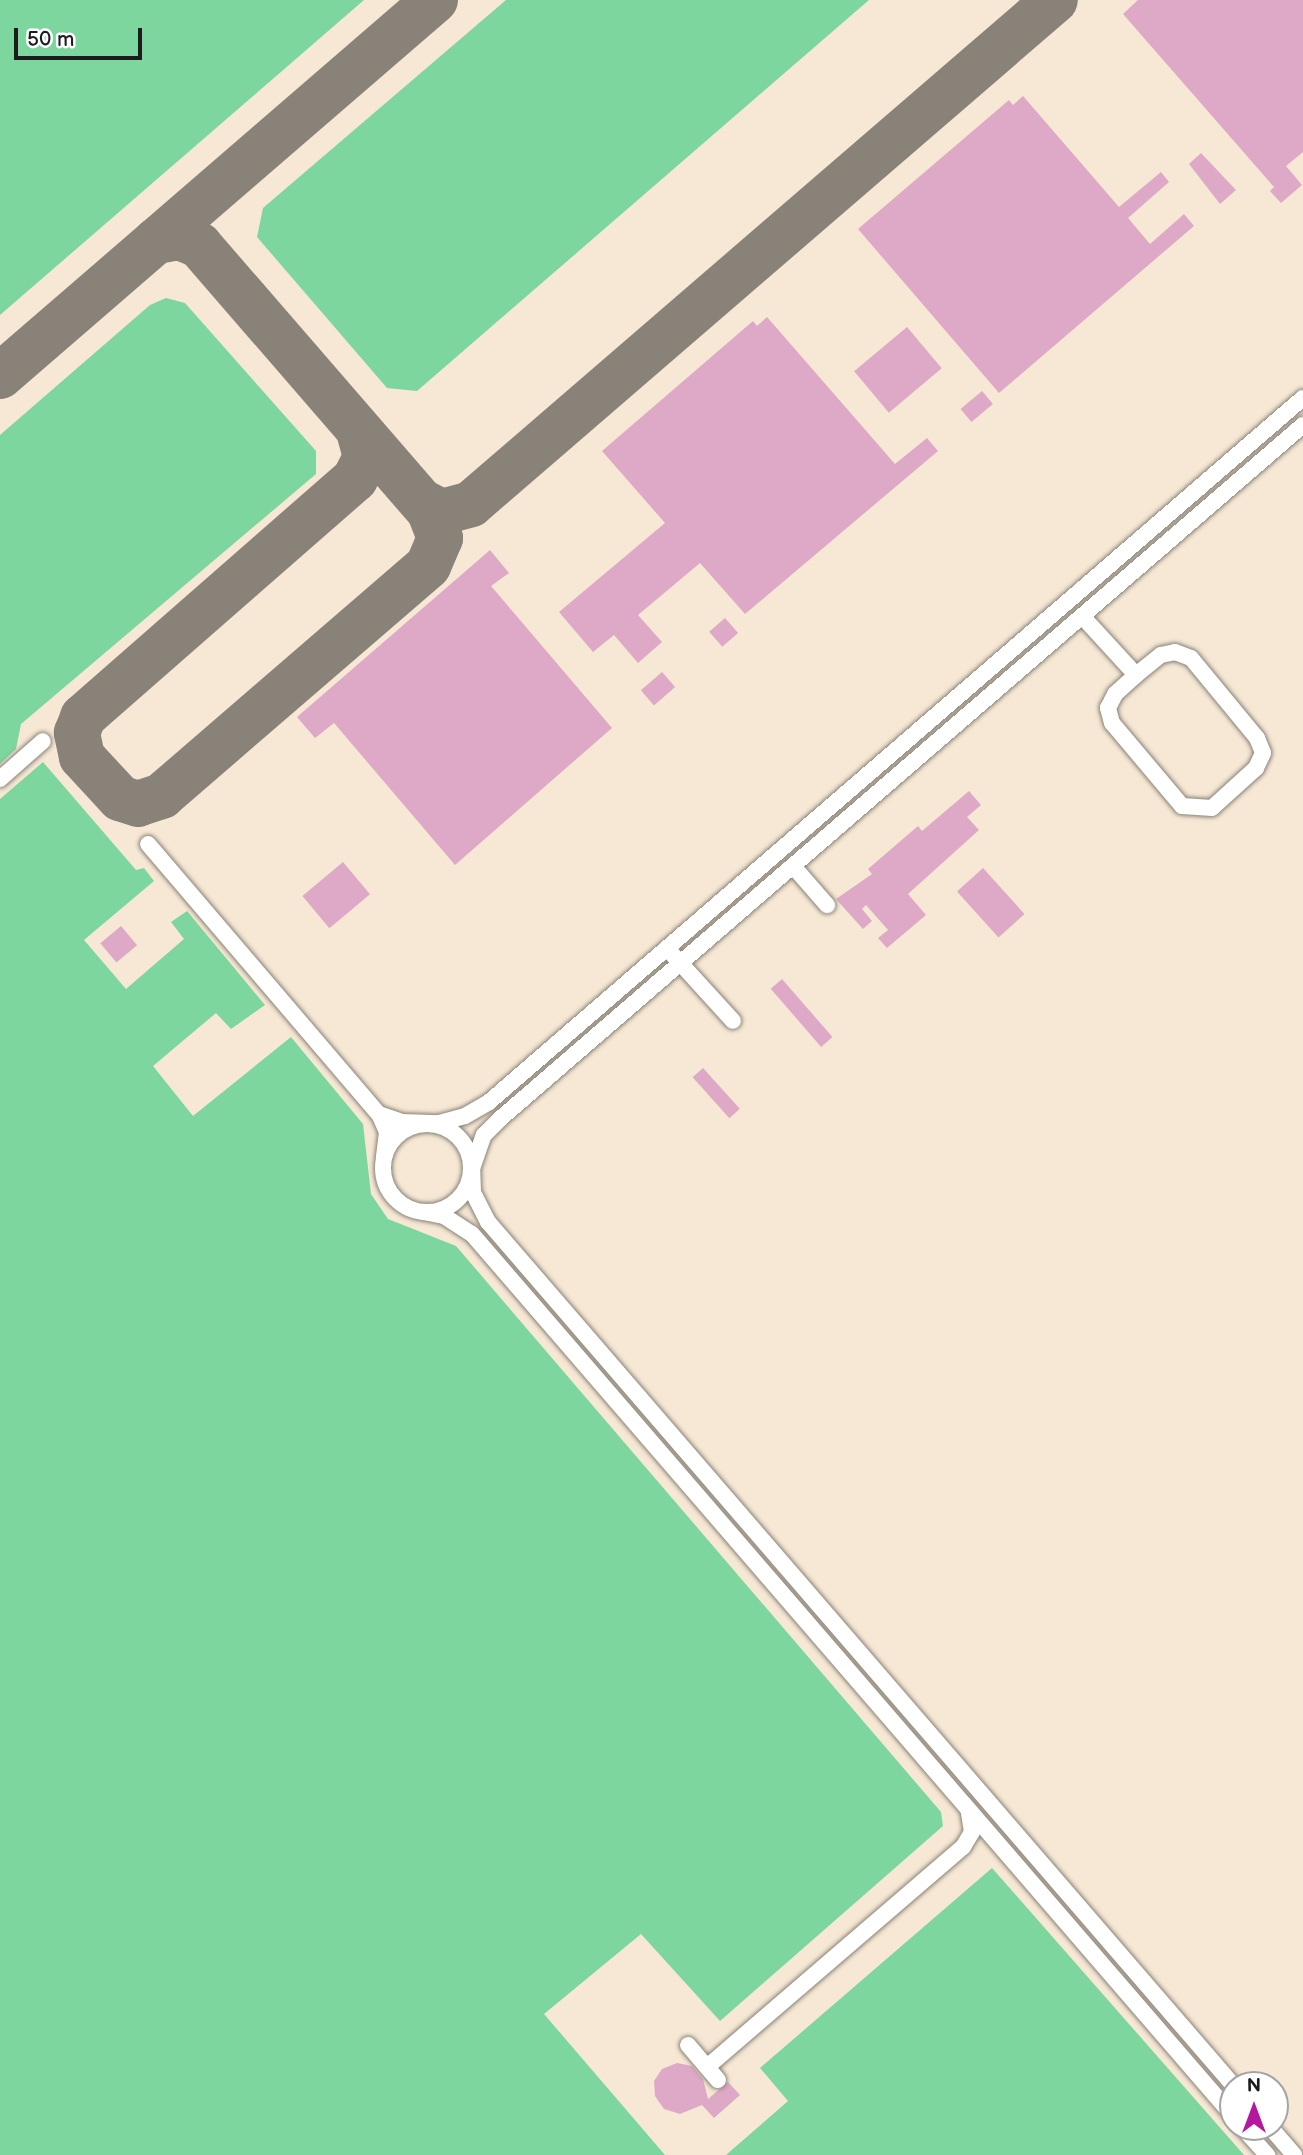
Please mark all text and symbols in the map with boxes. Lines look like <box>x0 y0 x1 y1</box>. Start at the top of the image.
scale bar <box>18 14 145 58</box>
text: 50 m <box>27 27 74 52</box>
north arrow <box>1219 2071 1289 2141</box>
text: N <box>1247 2075 1261 2098</box>

